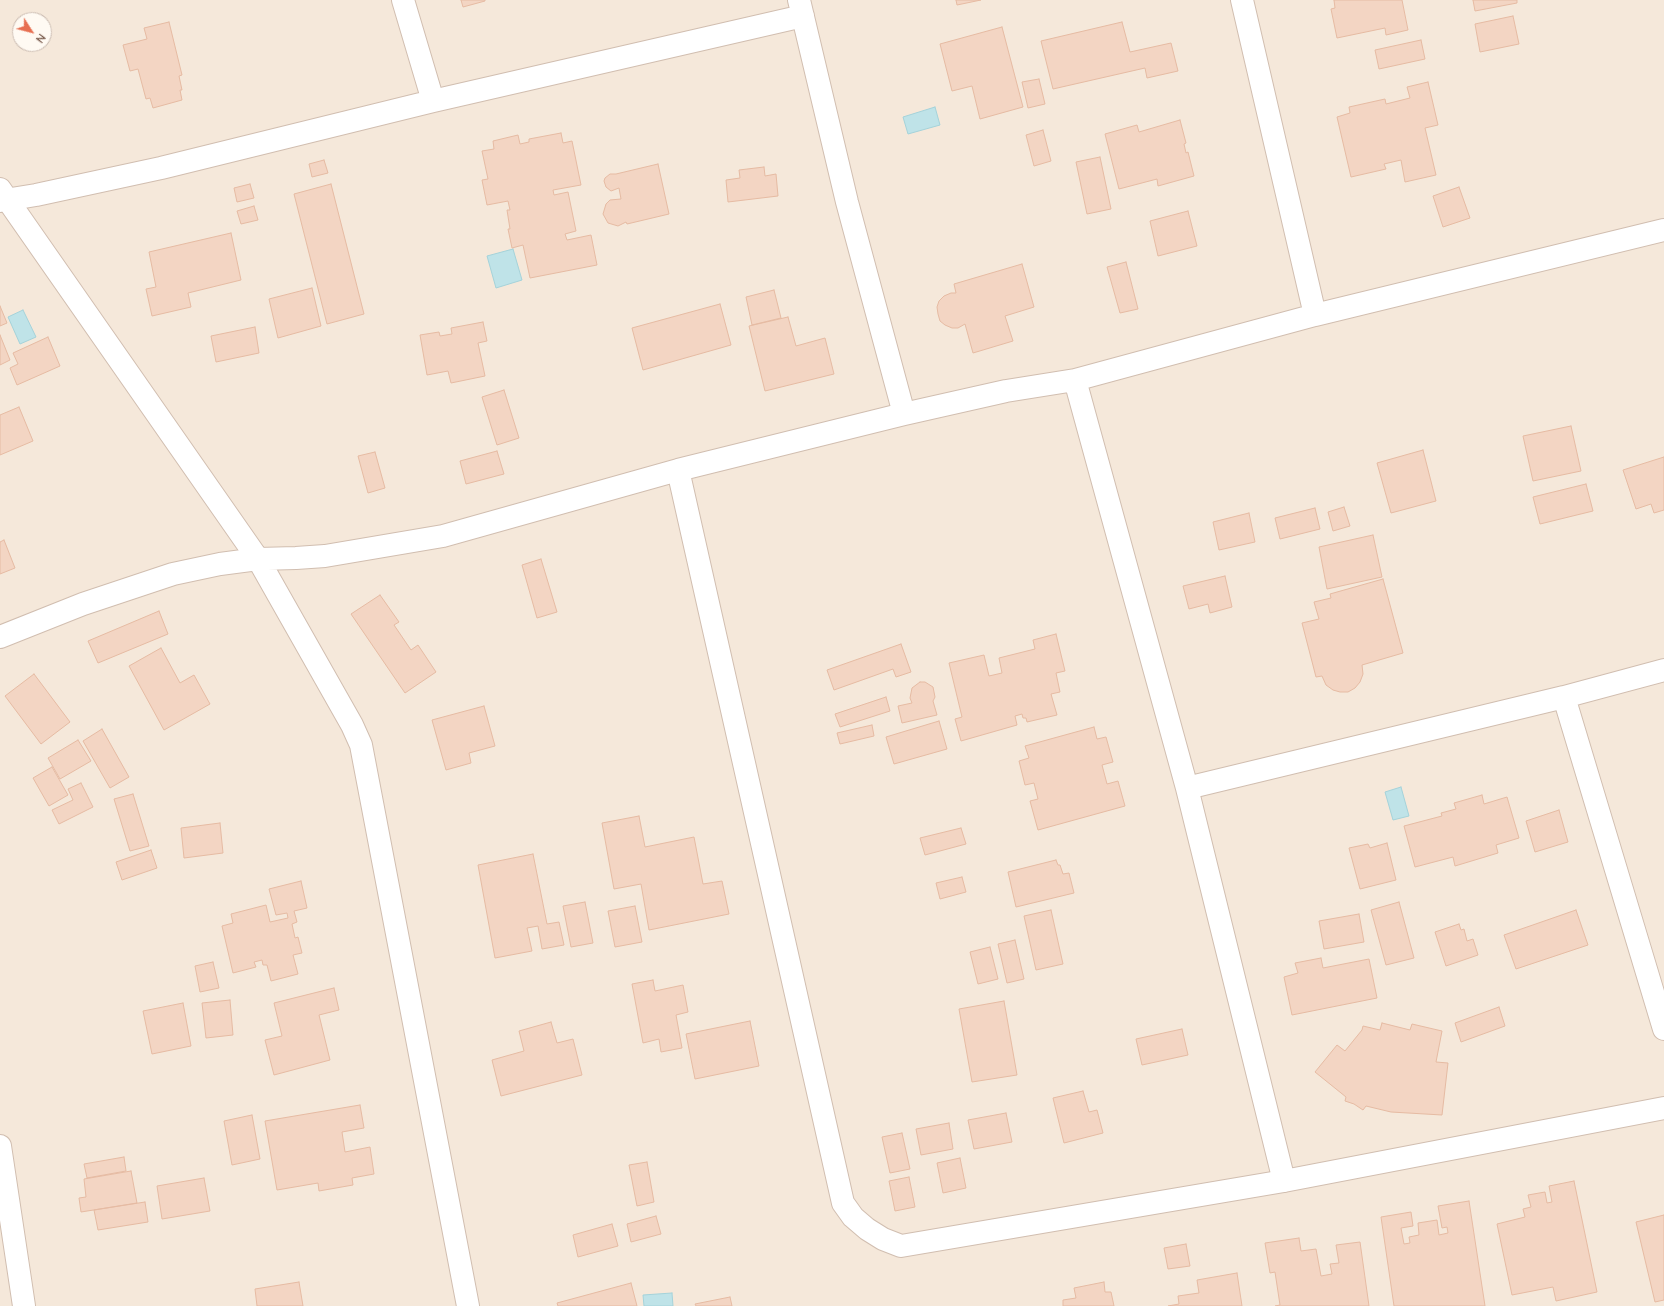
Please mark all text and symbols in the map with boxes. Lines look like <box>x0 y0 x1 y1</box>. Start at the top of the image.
north arrow <box>12 12 52 52</box>
text: N <box>33 31 49 46</box>

